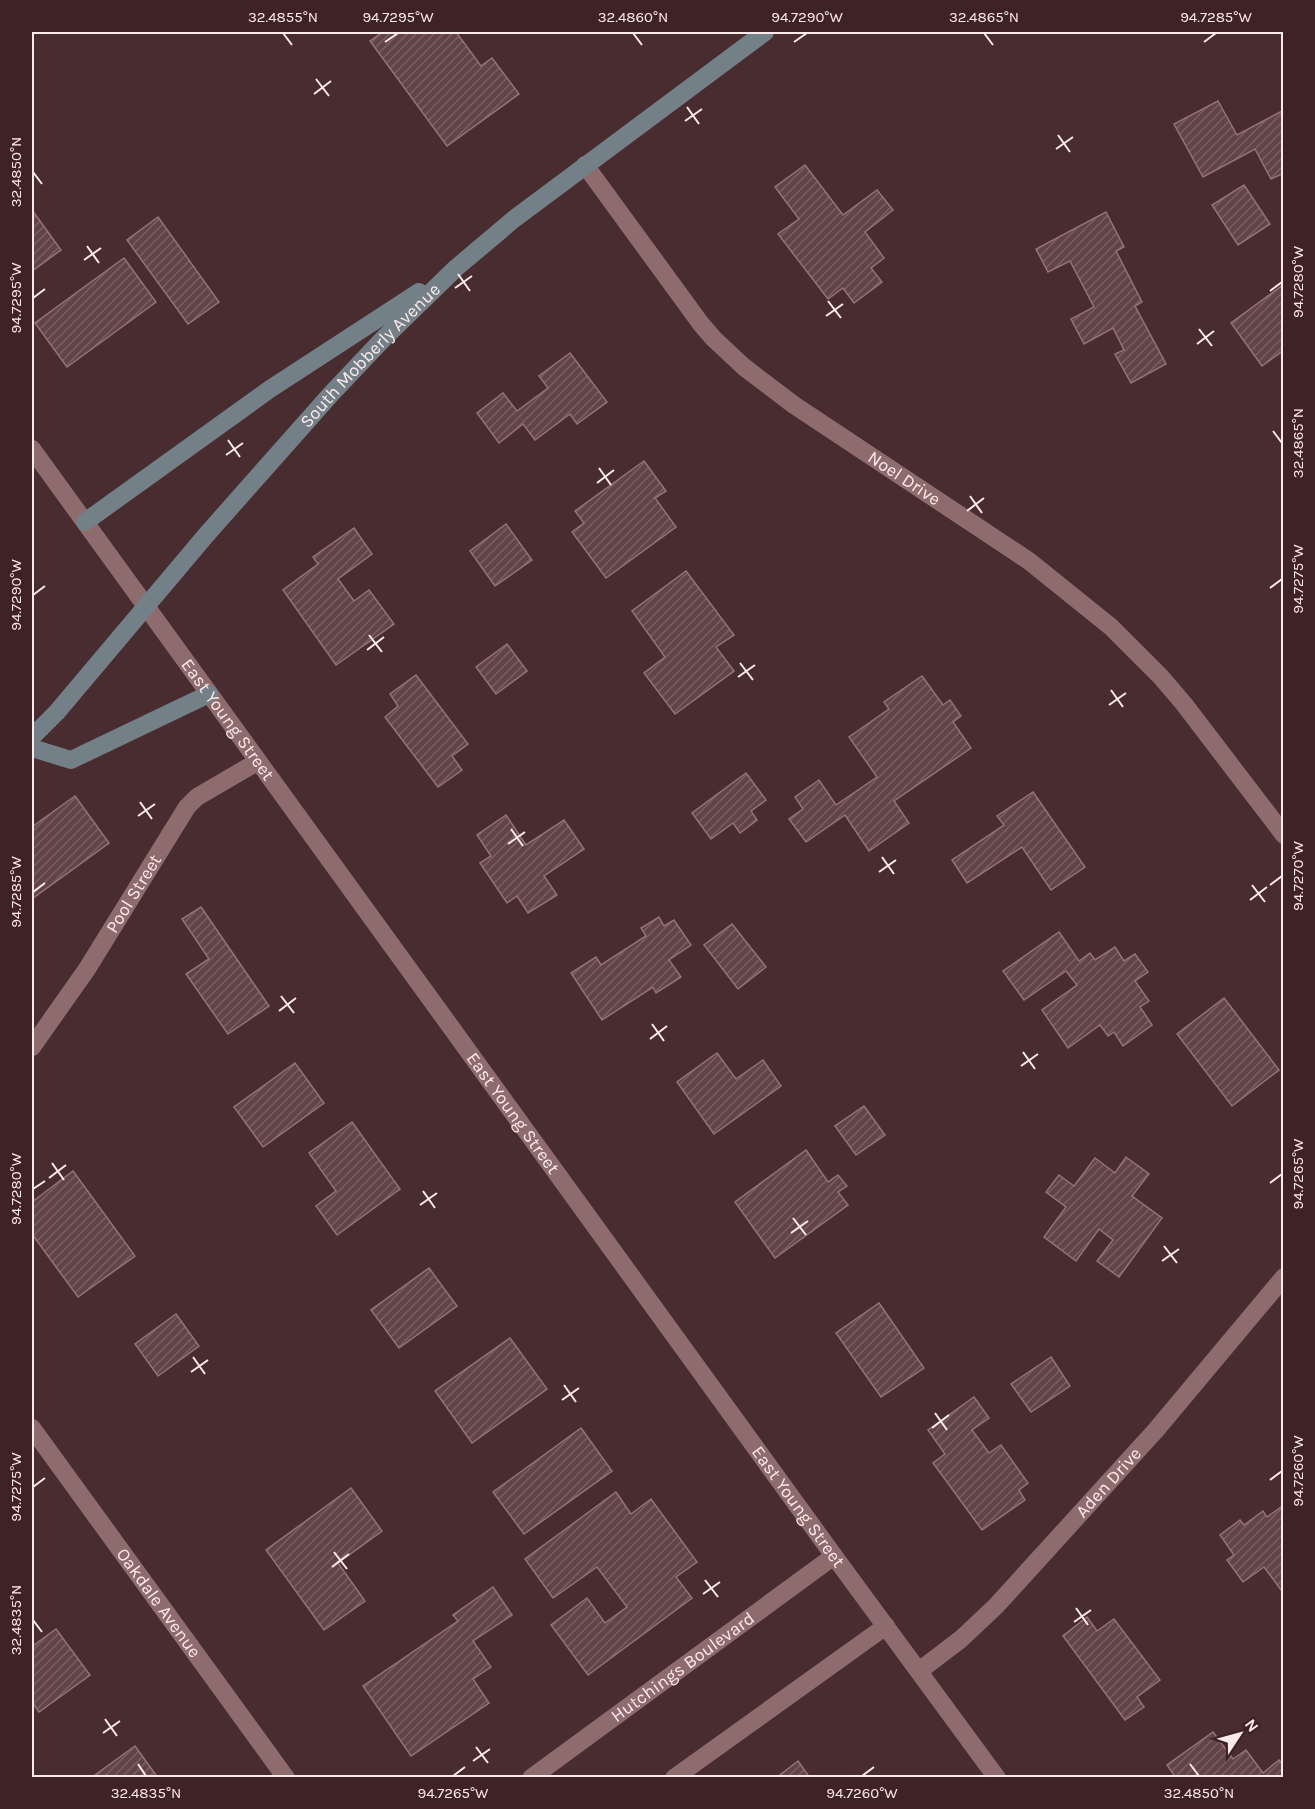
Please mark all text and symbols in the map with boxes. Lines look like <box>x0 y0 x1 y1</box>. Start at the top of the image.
text: 32.4855°N <box>248 8 318 26</box>
text: 94.7295°W <box>362 8 434 26</box>
text: 32.4860°N <box>598 8 668 26</box>
text: 94.7290°W <box>771 8 843 26</box>
text: 32.4865°N <box>949 8 1019 26</box>
text: 94.7285°W <box>1180 8 1252 26</box>
text: 32.4850°N <box>7 137 25 207</box>
text: 94.7280°W <box>1289 245 1307 318</box>
text: 94.7295°W <box>7 262 25 334</box>
street label: South Mobberly Avenue <box>295 278 445 432</box>
text: 32.4865°N <box>1289 408 1307 478</box>
street label: Noel Drive <box>864 446 945 510</box>
text: 94.7275°W <box>1289 544 1307 614</box>
text: 94.7290°W <box>7 559 25 631</box>
street label: East Young Street <box>177 654 279 785</box>
text: 94.7270°W <box>1289 840 1307 911</box>
street label: Pool Street <box>101 850 166 937</box>
text: 94.7285°W <box>7 856 25 928</box>
street label: East Young Street <box>462 1048 565 1178</box>
text: 94.7265°W <box>1289 1138 1307 1210</box>
text: 94.7280°W <box>7 1152 25 1225</box>
text: 94.7260°W <box>1289 1435 1307 1507</box>
street label: East Young Street <box>747 1442 850 1572</box>
street label: Aden Drive <box>1071 1443 1146 1522</box>
text: 94.7275°W <box>7 1452 25 1522</box>
street label: Oakdale Avenue <box>112 1544 206 1662</box>
text: 32.4835°N <box>7 1585 25 1655</box>
street label: Hutchings Boulevard <box>607 1607 759 1727</box>
north arrow <box>1210 1704 1270 1764</box>
text: N <box>1241 1715 1263 1736</box>
text: 32.4835°N <box>111 1784 181 1802</box>
text: 94.7265°W <box>417 1784 489 1802</box>
text: 94.7260°W <box>826 1784 898 1802</box>
text: 32.4850°N <box>1164 1784 1234 1802</box>

